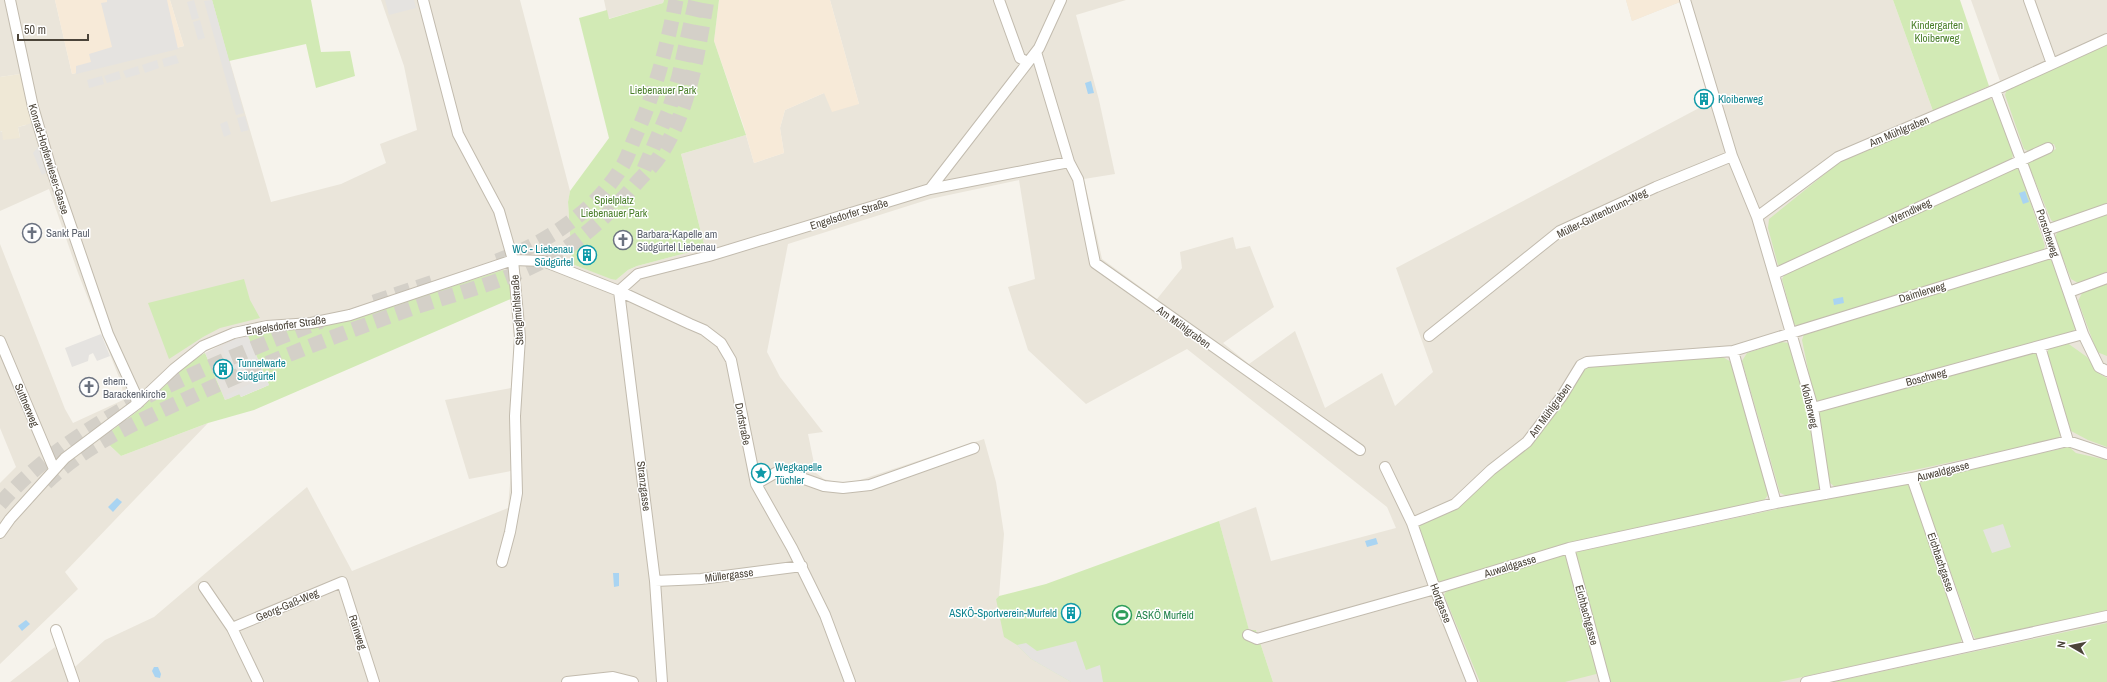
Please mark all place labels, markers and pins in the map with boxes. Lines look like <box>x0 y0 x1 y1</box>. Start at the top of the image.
building icon: Kloiberweg <box>1693 88 1715 110</box>
place label: Kloiberweg <box>1718 92 1763 106</box>
church icon: Sankt Paul <box>21 222 43 244</box>
place label: Sankt Paul <box>46 226 90 240</box>
place label: Barbara-Kapelle am Südgürtel Liebenau <box>637 227 717 254</box>
church icon: Barbara-Kapelle am Südgürtel Liebenau <box>612 229 634 251</box>
place label: WC - Liebenau Südgürtel <box>512 242 573 269</box>
building icon: WC - Liebenau Südgürtel <box>576 244 598 266</box>
place label: Tunnelwarte Südgürtel <box>237 356 286 383</box>
building icon: Tunnelwarte Südgürtel <box>212 358 234 380</box>
place label: ehem. Barackenkirche <box>103 374 166 401</box>
church icon: ehem. Barackenkirche <box>78 376 100 398</box>
place label: Wegkapelle Tüchler <box>775 460 822 487</box>
place icon: Wegkapelle Tüchler <box>750 462 772 484</box>
building icon: ASKÖ-Sportverein-Murfeld <box>1060 602 1082 624</box>
sports icon: ASKÖ Murfeld <box>1111 604 1133 626</box>
place label: ASKÖ-Sportverein-Murfeld <box>948 606 1057 620</box>
place label: ASKÖ Murfeld <box>1135 608 1194 622</box>

